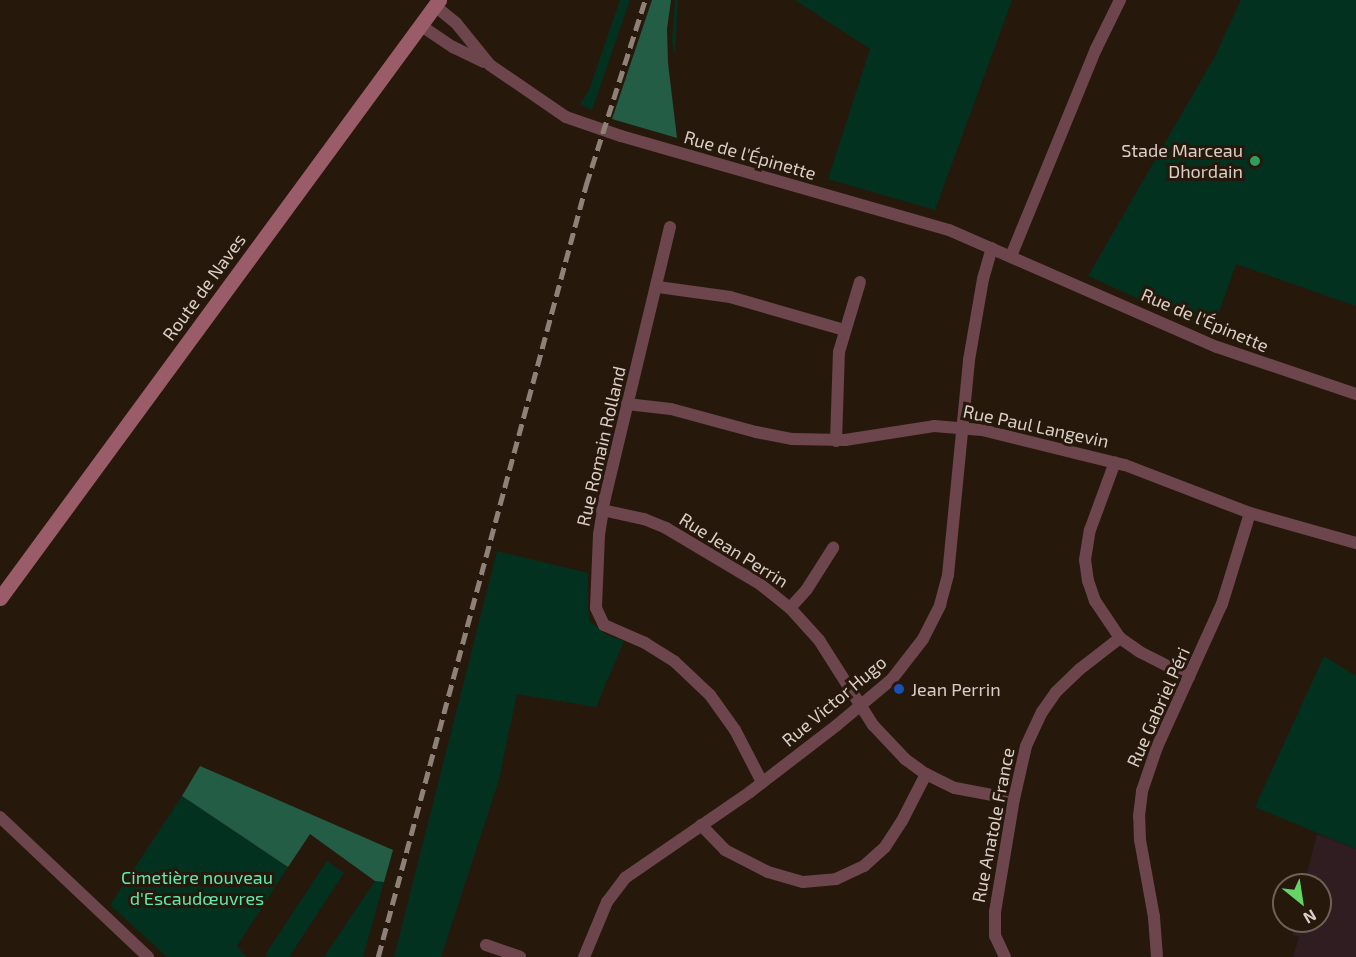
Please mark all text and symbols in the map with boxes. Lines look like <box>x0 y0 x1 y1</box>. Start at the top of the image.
street label: Rue de l'Épinette <box>682 126 818 184</box>
place label: Stade Marceau Dhordain <box>1121 140 1243 182</box>
marker: Stade Marceau Dhordain <box>1248 154 1262 168</box>
street label: Route de Naves <box>158 229 250 345</box>
street label: Rue de l'Épinette <box>1138 283 1272 357</box>
street label: Rue Romain Rolland <box>572 364 630 528</box>
street label: Rue Paul Langevin <box>961 400 1111 452</box>
street label: Rue Jean Perrin <box>675 508 793 592</box>
street label: Rue Gabriel Péri <box>1122 644 1194 770</box>
street label: Rue Victor Hugo <box>777 651 891 751</box>
place label: Jean Perrin <box>911 678 1001 700</box>
marker: Jean Perrin <box>892 682 906 696</box>
street label: Rue Anatole France <box>967 745 1019 905</box>
park label: Cimetière nouveau d'Escaudœuvres <box>121 867 273 910</box>
north arrow <box>1272 873 1332 933</box>
text: N <box>1300 906 1320 928</box>

